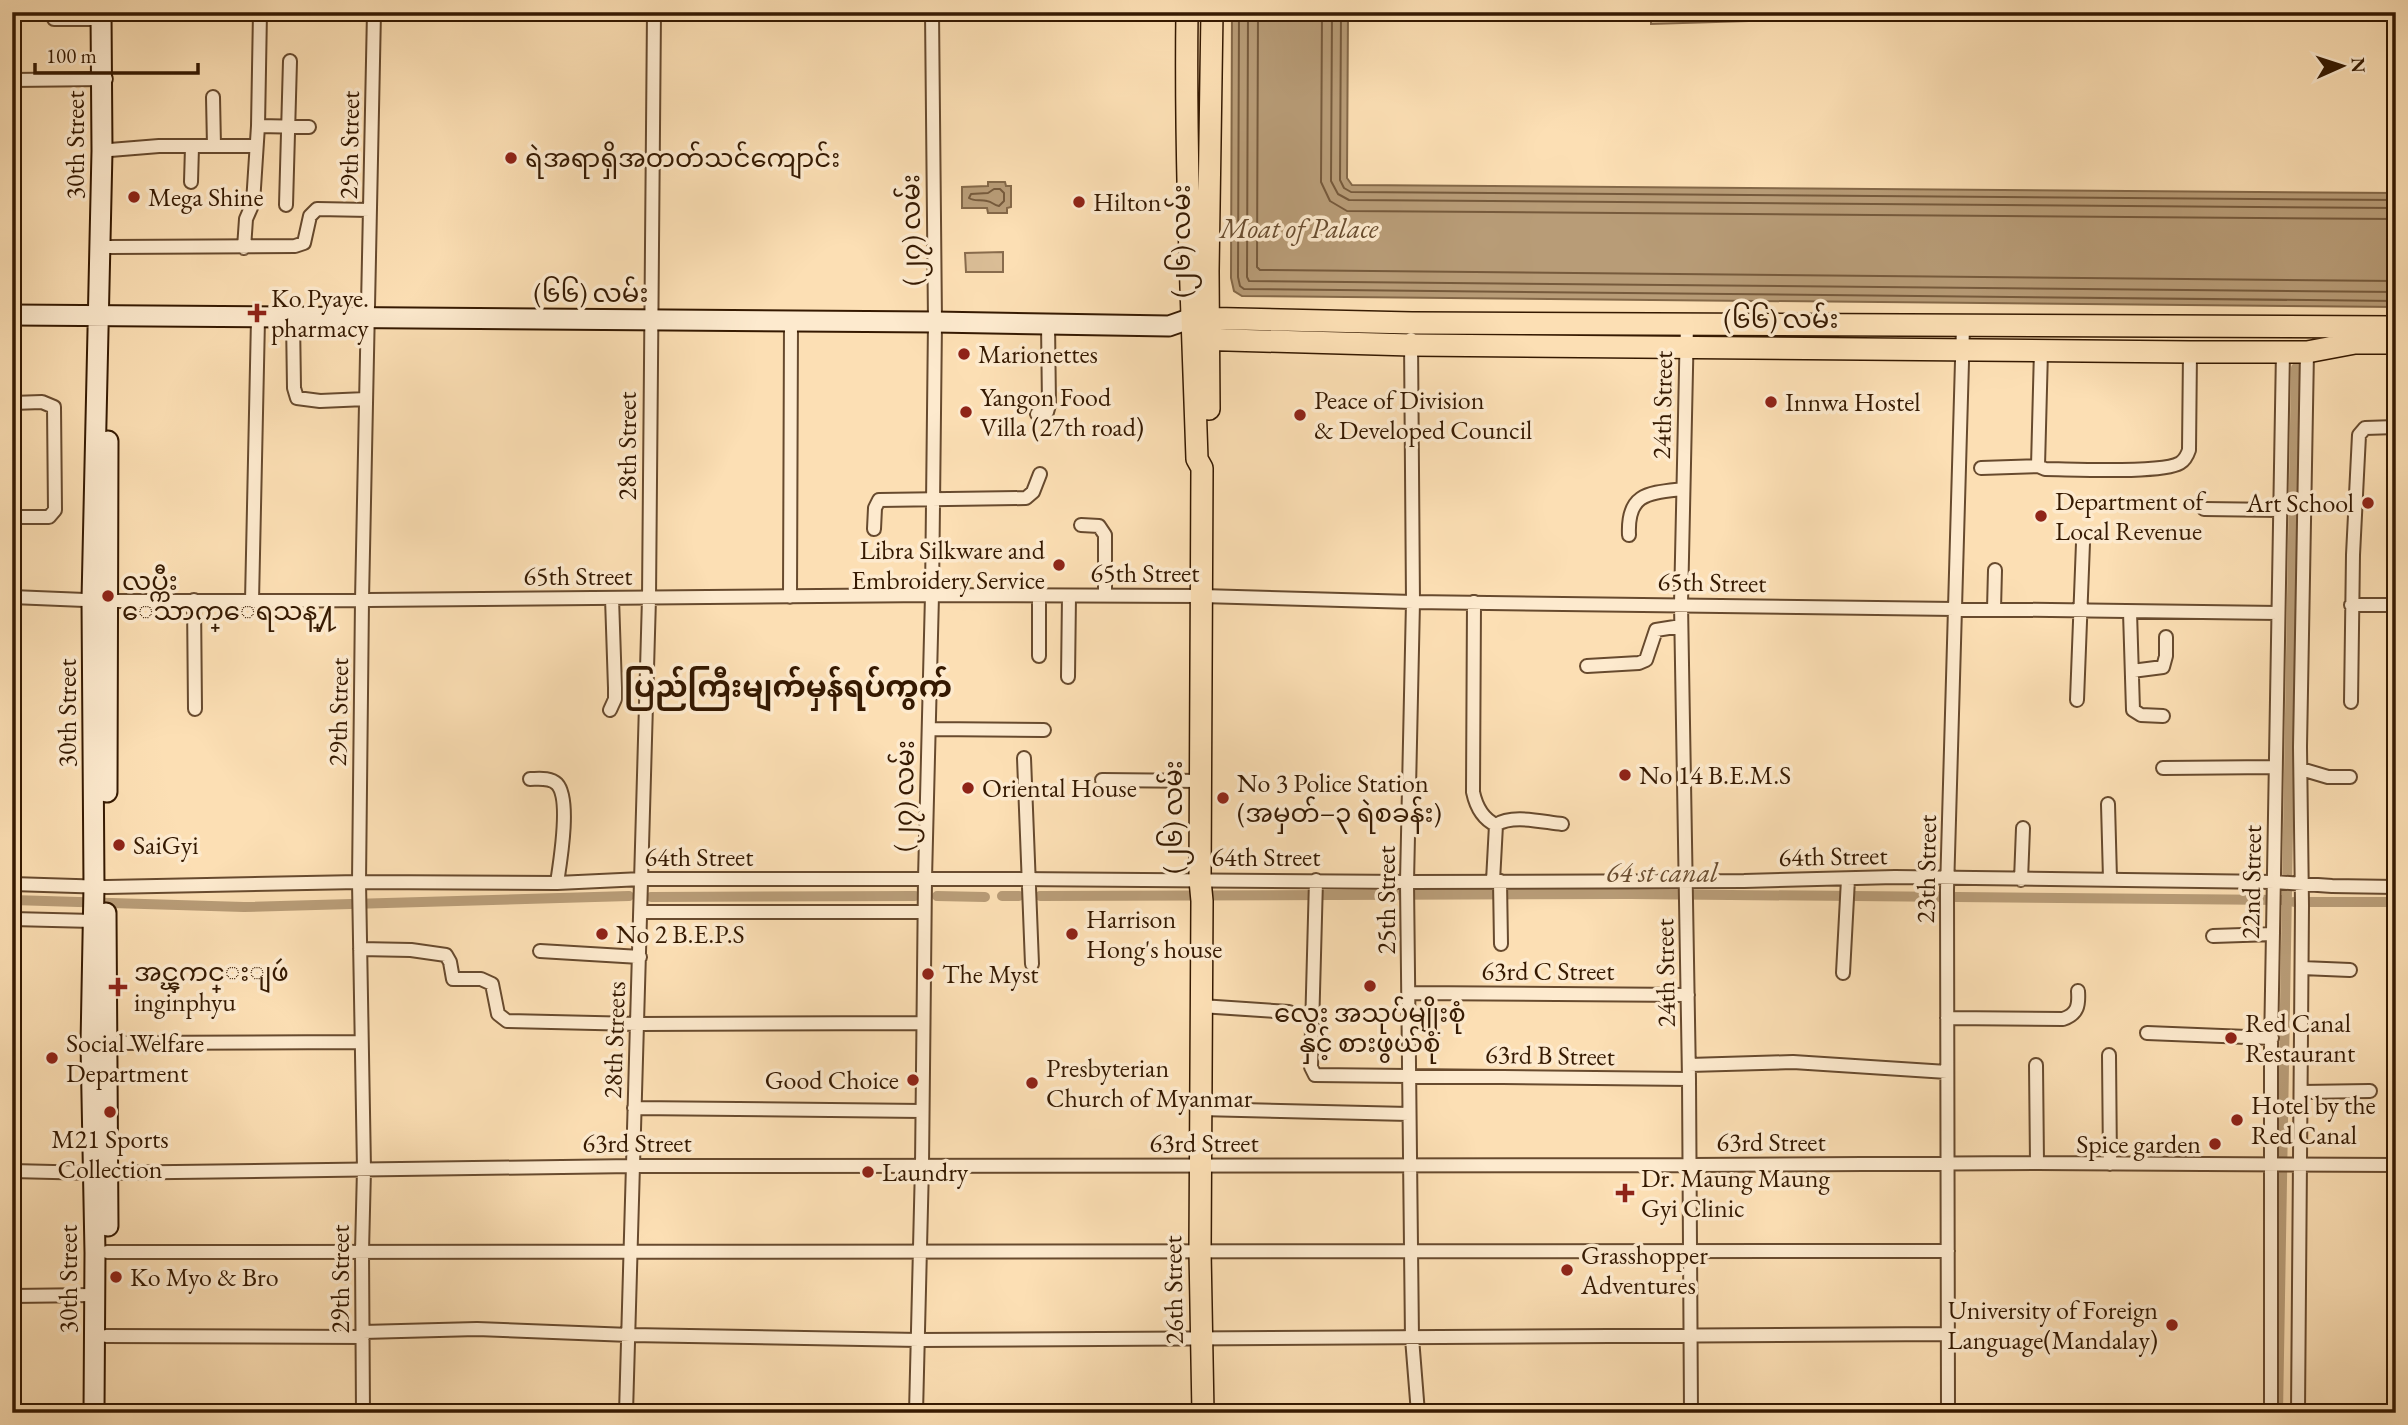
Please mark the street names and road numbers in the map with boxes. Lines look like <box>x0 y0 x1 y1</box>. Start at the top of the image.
street label: 29th Street <box>331 90 367 200</box>
street label: 30th Street <box>58 91 92 199</box>
street label: (၂၇) လမ်း <box>893 174 933 286</box>
street label: (၂၆) လမ်း <box>1164 184 1202 298</box>
street label: (၆၆) လမ်း <box>534 276 648 310</box>
street label: (၆၆) လမ်း <box>1724 302 1838 336</box>
street label: 24th Street <box>1644 350 1680 460</box>
street label: 28th Street <box>610 392 644 500</box>
street label: 65th Street <box>1091 556 1199 590</box>
street label: 65th Street <box>524 559 632 593</box>
street label: 65th Street <box>1657 564 1767 600</box>
street label: 29th Street <box>320 657 356 767</box>
street label: 30th Street <box>50 659 84 767</box>
street label: (၂၇) လမ်း <box>886 740 926 852</box>
street label: (၂၆) လမ်း <box>1156 760 1194 874</box>
street label: 23th Street <box>1908 814 1944 924</box>
street label: 22nd Street <box>2233 825 2269 939</box>
street label: 64th Street <box>1778 838 1888 874</box>
street label: 64th Street <box>645 840 753 874</box>
street label: 64th Street <box>1212 840 1320 874</box>
street label: 25th Street <box>1369 846 1403 954</box>
street label: 24th Street <box>1647 918 1683 1028</box>
street label: 63rd C Street <box>1482 954 1614 988</box>
street label: 28th Streets <box>595 981 633 1099</box>
street label: 63rd B Street <box>1485 1037 1615 1073</box>
street label: 63rd Street <box>1716 1125 1826 1159</box>
street label: 63rd Street <box>582 1126 692 1160</box>
street label: 63rd Street <box>1149 1126 1259 1160</box>
street label: 30th Street <box>51 1225 85 1333</box>
street label: 29th Street <box>323 1225 357 1333</box>
street label: 26th Street <box>1155 1235 1191 1345</box>

